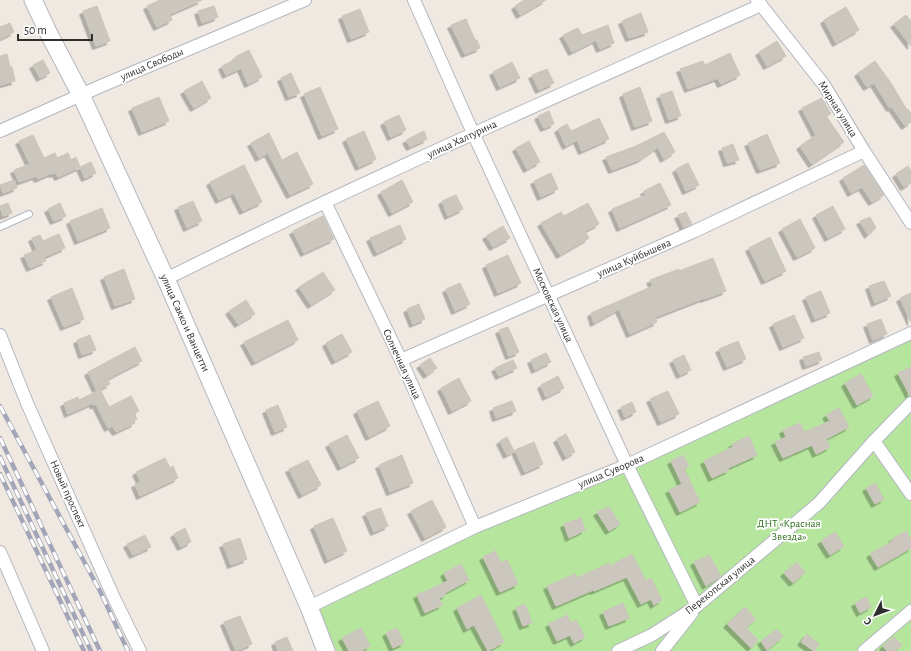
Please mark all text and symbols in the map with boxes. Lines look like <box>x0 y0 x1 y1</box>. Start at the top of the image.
scale bar <box>18 16 92 42</box>
text: 50 m <box>24 24 47 36</box>
street label: улица Свободы <box>118 46 185 83</box>
street label: Мирная улица <box>816 79 860 139</box>
street label: улица Халтурина <box>425 118 498 160</box>
street label: улица Куйбышева <box>595 237 673 280</box>
street label: Московская улица <box>531 266 575 344</box>
street label: улица Сакко и Ванцетти <box>158 272 212 374</box>
street label: Солнечная улица <box>381 327 423 401</box>
street label: улица Суворова <box>576 452 645 490</box>
street label: Новый проспект <box>48 458 88 530</box>
park label: ДНТ «Красная Звезда» <box>757 518 821 542</box>
street label: Перекопская улица <box>683 554 757 616</box>
north arrow <box>855 595 895 635</box>
text: С <box>862 615 874 627</box>

